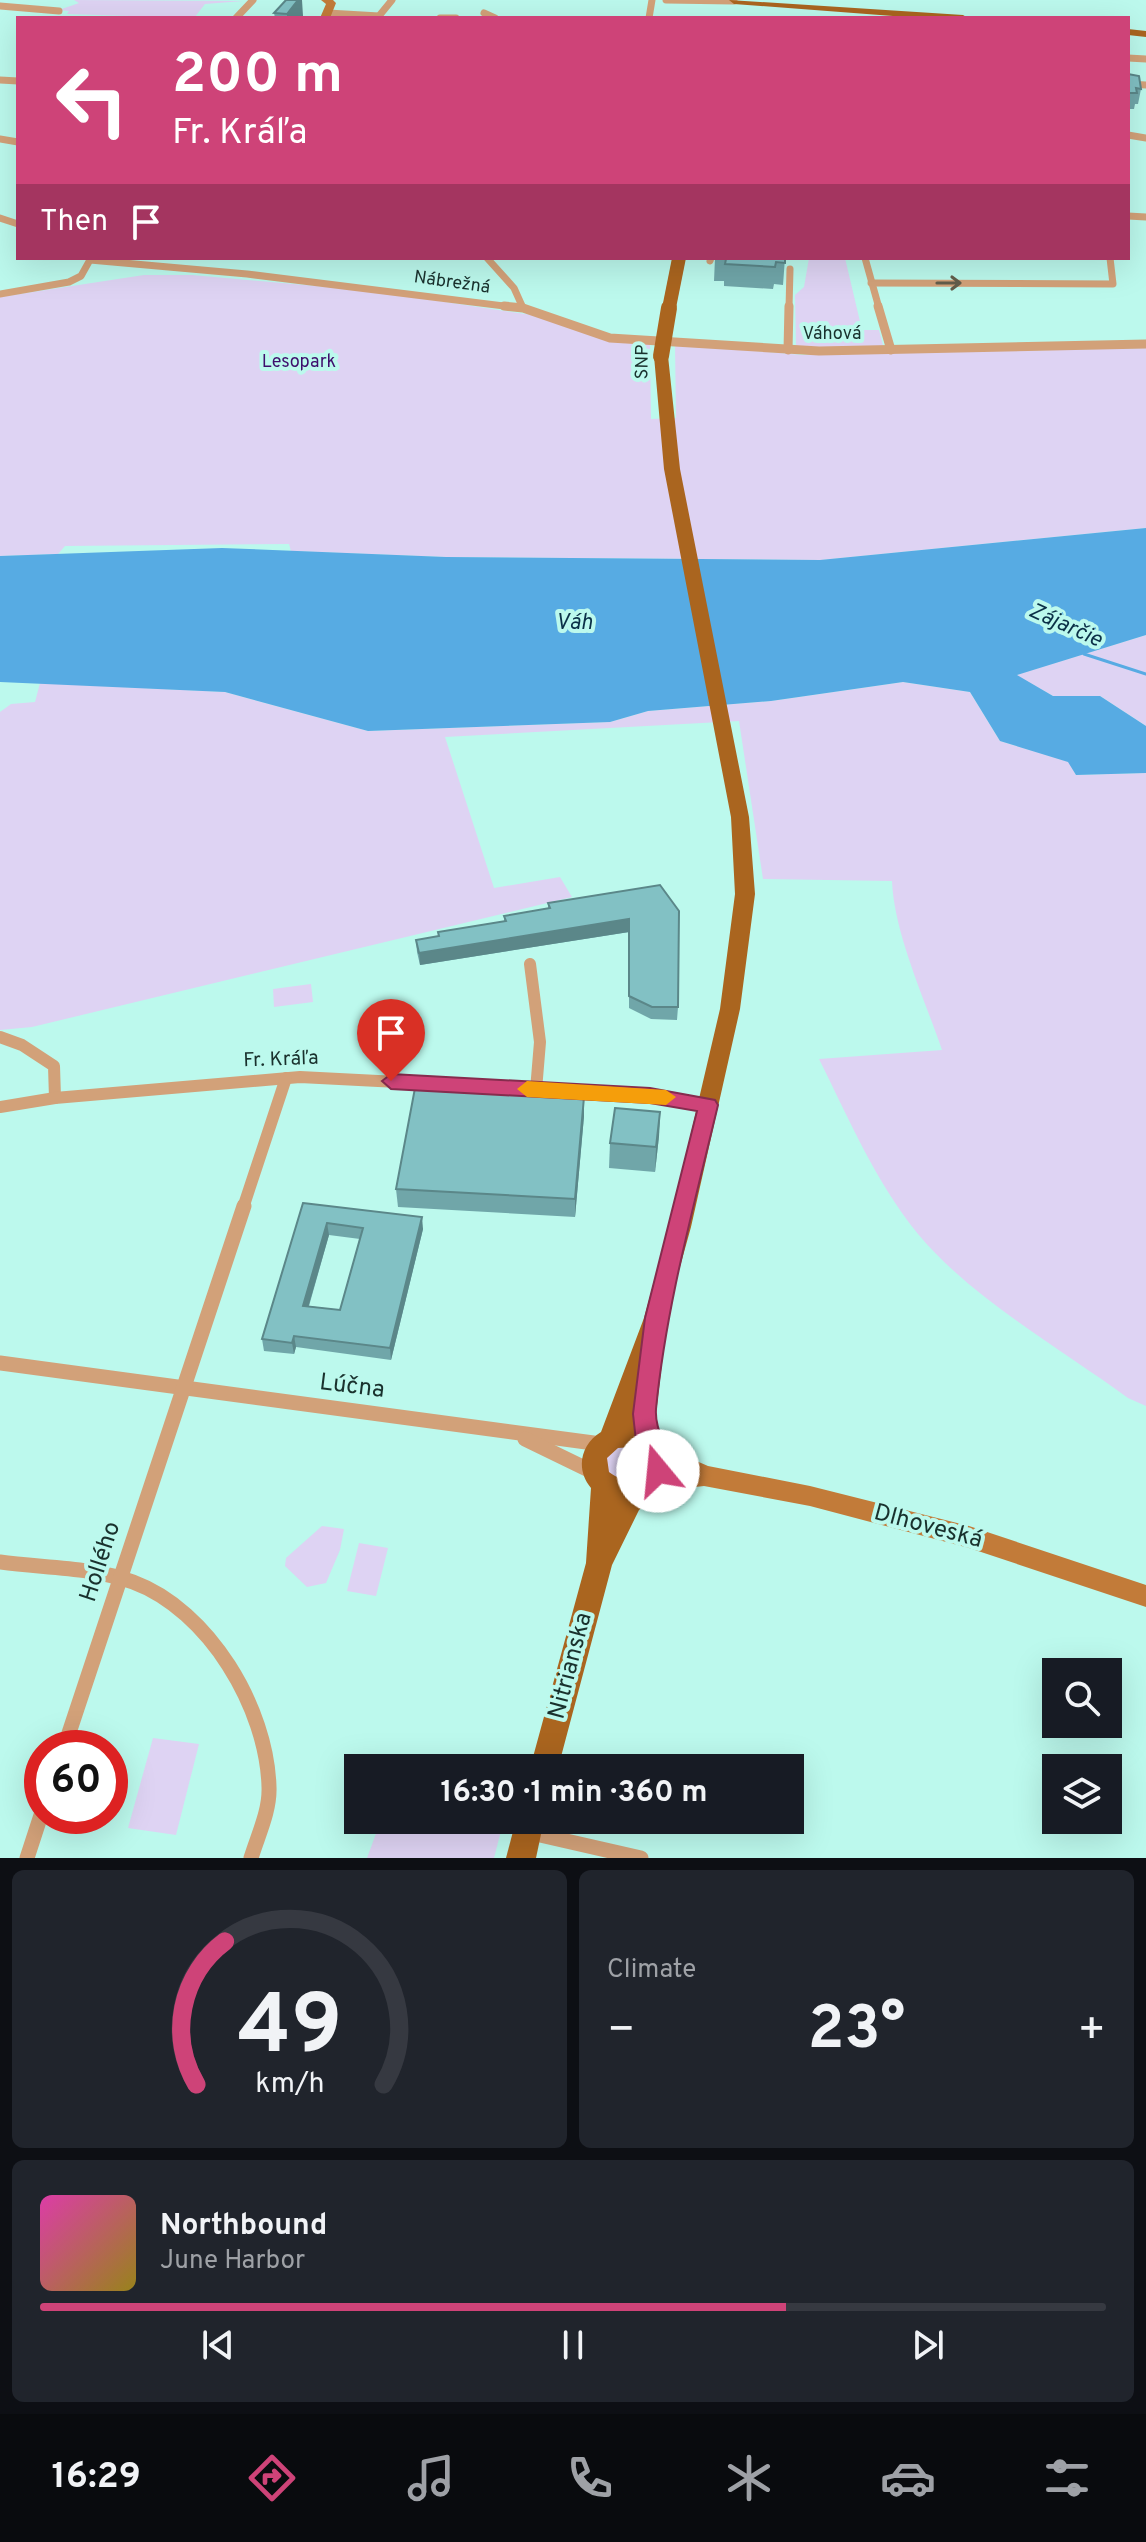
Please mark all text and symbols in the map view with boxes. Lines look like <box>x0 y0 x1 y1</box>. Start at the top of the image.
text: 200 m <box>172 42 343 112</box>
icon: left <box>40 48 144 152</box>
text: Fr. Kráľa <box>172 111 307 157</box>
icon: arrive <box>124 200 168 244</box>
text: Then <box>40 204 108 241</box>
street label: Nábrežná <box>412 266 492 300</box>
one-way arrow <box>935 275 962 291</box>
street label: Váhová <box>803 323 862 346</box>
street label: SNP <box>631 344 655 380</box>
park label: Lesopark <box>262 351 336 374</box>
water label: Zájarčie <box>1024 598 1106 654</box>
water label: Váh <box>555 610 593 637</box>
pin <box>357 999 425 1081</box>
icon: arrive <box>369 1011 413 1055</box>
street label: Fr. Kráľa <box>243 1046 319 1074</box>
street label: Lúčna <box>318 1368 386 1406</box>
position arrow <box>616 1429 700 1513</box>
street label: Dlhoveská <box>870 1498 986 1556</box>
street label: Hollého <box>74 1518 128 1606</box>
street label: Nitrianska <box>542 1609 600 1723</box>
map controls <box>1042 1658 1122 1834</box>
button: search <box>1042 1658 1122 1738</box>
speed limit sign: 60 <box>24 1730 128 1834</box>
button: layers <box>1042 1754 1122 1834</box>
text: 16:30 · 1 min · 360 m <box>441 1775 707 1812</box>
text: Climate <box>607 1954 696 1987</box>
text: 49 <box>237 1978 342 2083</box>
text: 23° <box>808 1994 905 2070</box>
text: − <box>607 2004 635 2060</box>
text: + <box>1078 2004 1106 2060</box>
text: km/h <box>255 2067 324 2103</box>
text: Northbound <box>160 2208 327 2245</box>
text: June Harbor <box>160 2245 305 2278</box>
icon: previous <box>196 2323 240 2367</box>
icon: pause <box>551 2323 595 2367</box>
icon: next <box>906 2323 950 2367</box>
icon: directions <box>244 2450 300 2506</box>
icon: music <box>403 2450 459 2506</box>
icon: phone <box>562 2450 618 2506</box>
icon: climate <box>721 2450 777 2506</box>
icon: car <box>880 2450 936 2506</box>
icon: filters <box>1039 2450 1095 2506</box>
text: 16:29 <box>51 2455 141 2501</box>

